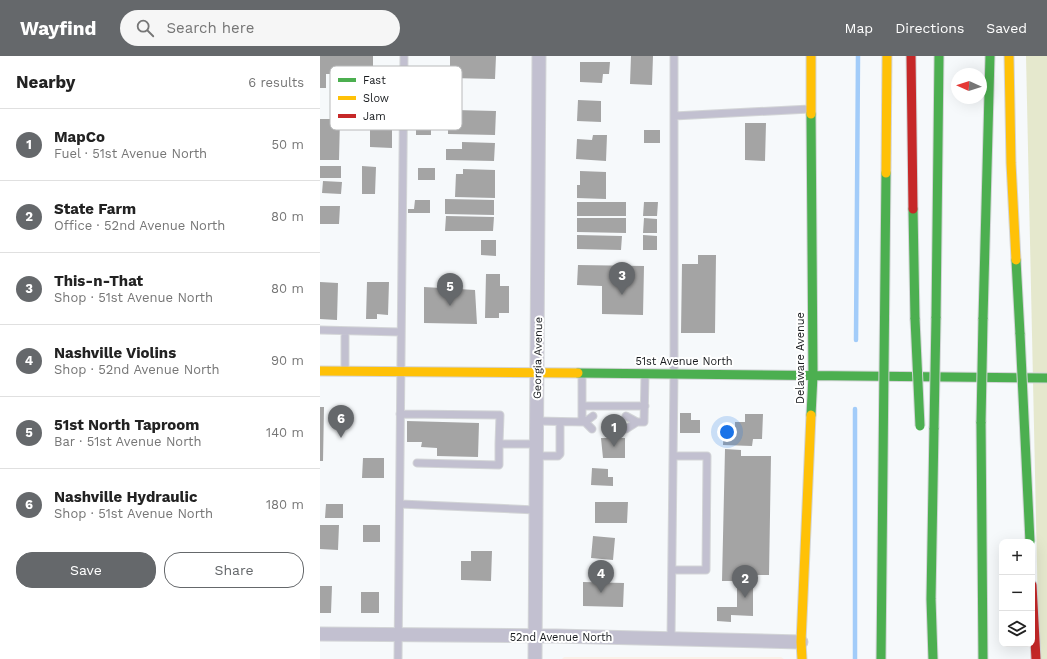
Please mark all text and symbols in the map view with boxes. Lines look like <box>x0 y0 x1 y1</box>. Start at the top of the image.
search box <box>120 10 400 46</box>
text: Wayfind <box>20 17 96 40</box>
icon: search <box>134 17 156 39</box>
text: Search here <box>166 19 254 37</box>
text: Map <box>845 20 873 36</box>
text: Directions <box>895 20 964 36</box>
text: Saved <box>986 20 1027 36</box>
legend <box>330 66 462 130</box>
north arrow <box>951 68 987 104</box>
text: Nearby <box>16 72 75 92</box>
text: Fast <box>363 74 386 87</box>
text: 6 results <box>248 75 304 90</box>
text: Slow <box>363 92 389 105</box>
text: Jam <box>363 110 386 123</box>
text: MapCo <box>54 128 105 146</box>
text: 1 <box>26 137 32 152</box>
text: 50 m <box>272 137 304 152</box>
text: Fuel · 51st Avenue North <box>54 146 207 161</box>
text: State Farm <box>54 200 136 218</box>
text: 2 <box>25 209 33 224</box>
text: 80 m <box>271 209 304 224</box>
text: Office · 52nd Avenue North <box>54 218 225 233</box>
pin: 3 <box>609 262 635 295</box>
text: This-n-That <box>54 272 143 290</box>
pin: 5 <box>437 273 463 306</box>
text: 3 <box>25 281 33 296</box>
text: 80 m <box>271 281 304 296</box>
text: Shop · 51st Avenue North <box>54 290 213 305</box>
street label: Delaware Avenue <box>794 312 807 404</box>
street label: Georgia Avenue <box>531 317 545 399</box>
text: Nashville Violins <box>54 344 176 362</box>
text: 4 <box>25 353 33 368</box>
text: 90 m <box>271 353 304 368</box>
street label: 51st Avenue North <box>635 355 733 368</box>
text: Shop · 52nd Avenue North <box>54 362 219 377</box>
pin: 6 <box>328 405 354 438</box>
pin: 1 <box>601 414 627 447</box>
text: 51st North Taproom <box>54 416 199 434</box>
your location <box>717 422 737 442</box>
text: 5 <box>25 425 33 440</box>
text: 140 m <box>266 425 304 440</box>
text: Bar · 51st Avenue North <box>54 434 202 449</box>
text: Nashville Hydraulic <box>54 488 197 506</box>
text: 6 <box>25 497 33 512</box>
text: 180 m <box>266 497 304 512</box>
text: Shop · 51st Avenue North <box>54 506 213 521</box>
map controls <box>999 539 1035 647</box>
button: + <box>999 539 1035 575</box>
button: Save <box>16 552 156 588</box>
button: Share <box>164 552 304 588</box>
pin: 4 <box>588 560 614 593</box>
pin: 2 <box>732 565 758 598</box>
button: − <box>999 575 1035 611</box>
button: layers <box>999 611 1035 647</box>
street label: 52nd Avenue North <box>510 631 612 644</box>

